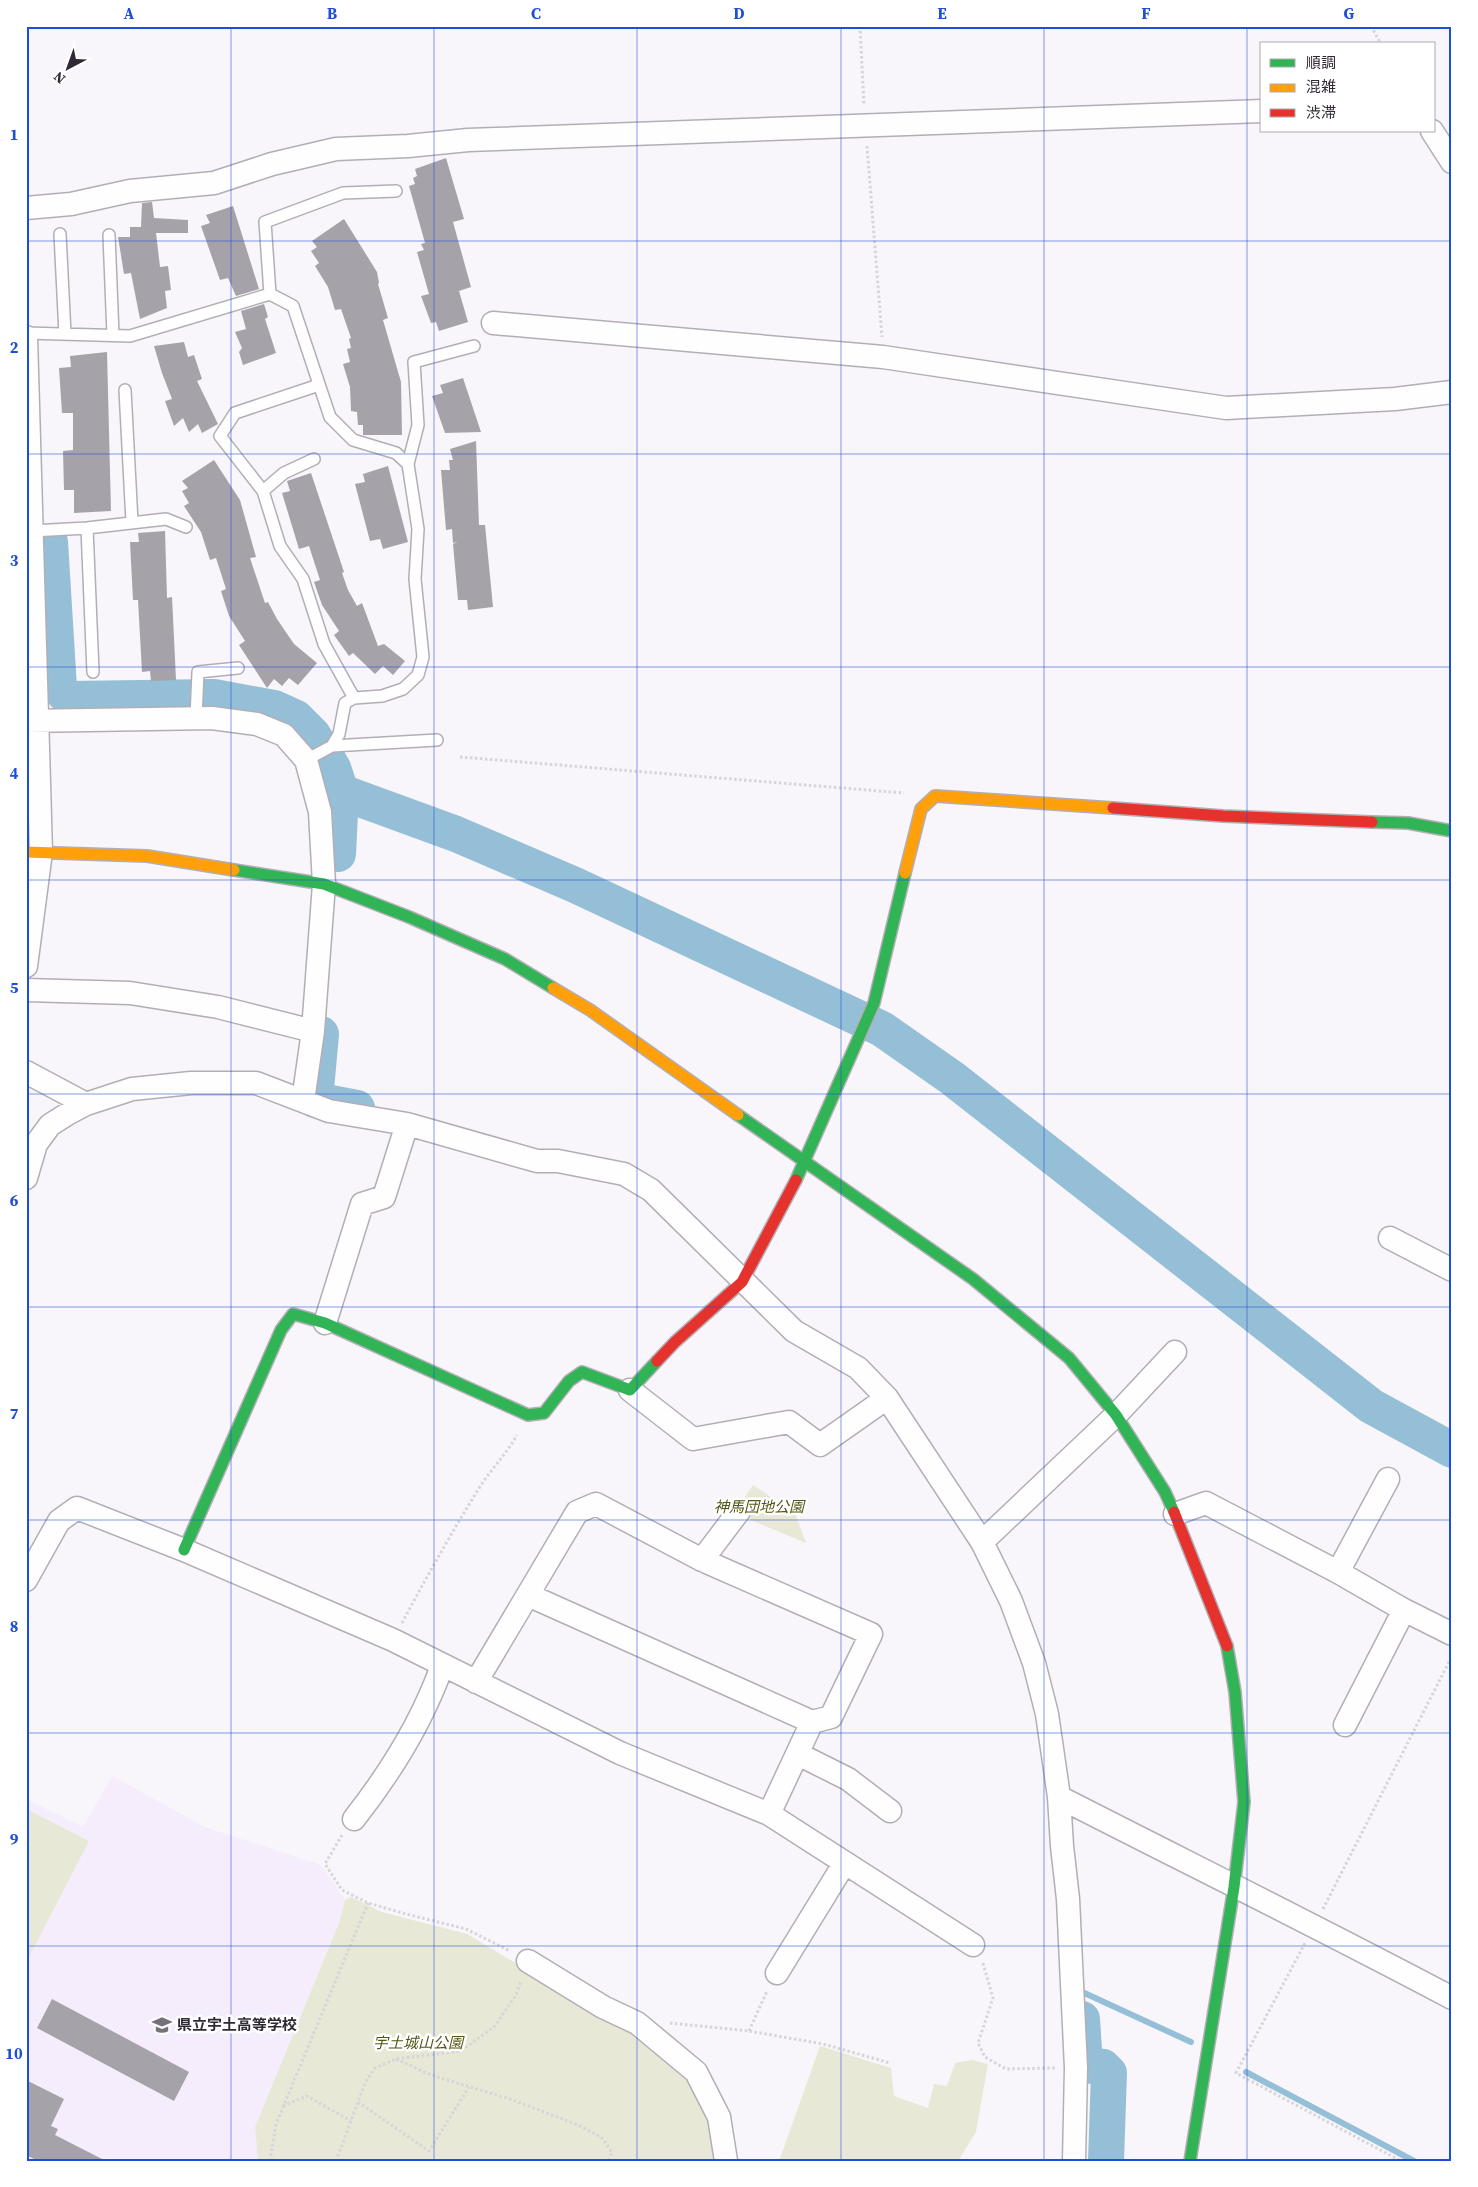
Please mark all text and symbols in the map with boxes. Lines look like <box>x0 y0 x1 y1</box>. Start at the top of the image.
text: A <box>124 2 135 24</box>
text: B <box>327 2 338 24</box>
text: C <box>531 2 541 24</box>
text: D <box>733 2 745 24</box>
text: E <box>937 2 947 24</box>
text: F <box>1141 2 1151 24</box>
text: G <box>1344 2 1355 24</box>
north arrow <box>42 42 92 92</box>
legend <box>1260 42 1436 132</box>
text: 順調 <box>1306 52 1336 73</box>
text: N <box>49 67 70 89</box>
text: 混雑 <box>1306 76 1336 97</box>
text: 渋滞 <box>1306 102 1336 123</box>
text: 1 <box>10 123 18 145</box>
text: 2 <box>10 336 19 358</box>
text: 3 <box>10 549 19 571</box>
text: 4 <box>10 762 19 784</box>
text: 5 <box>10 976 19 998</box>
text: 6 <box>10 1189 19 1211</box>
text: 7 <box>10 1402 19 1424</box>
park label: 神馬団地公園 <box>714 1496 806 1517</box>
text: 8 <box>10 1615 18 1637</box>
text: 9 <box>10 1828 19 1850</box>
school or university icon: 県立宇土高等学校 <box>151 2014 173 2036</box>
place label: 県立宇土高等学校 <box>177 2014 297 2035</box>
park label: 宇土城山公園 <box>373 2032 465 2053</box>
text: 10 <box>5 2042 23 2064</box>

